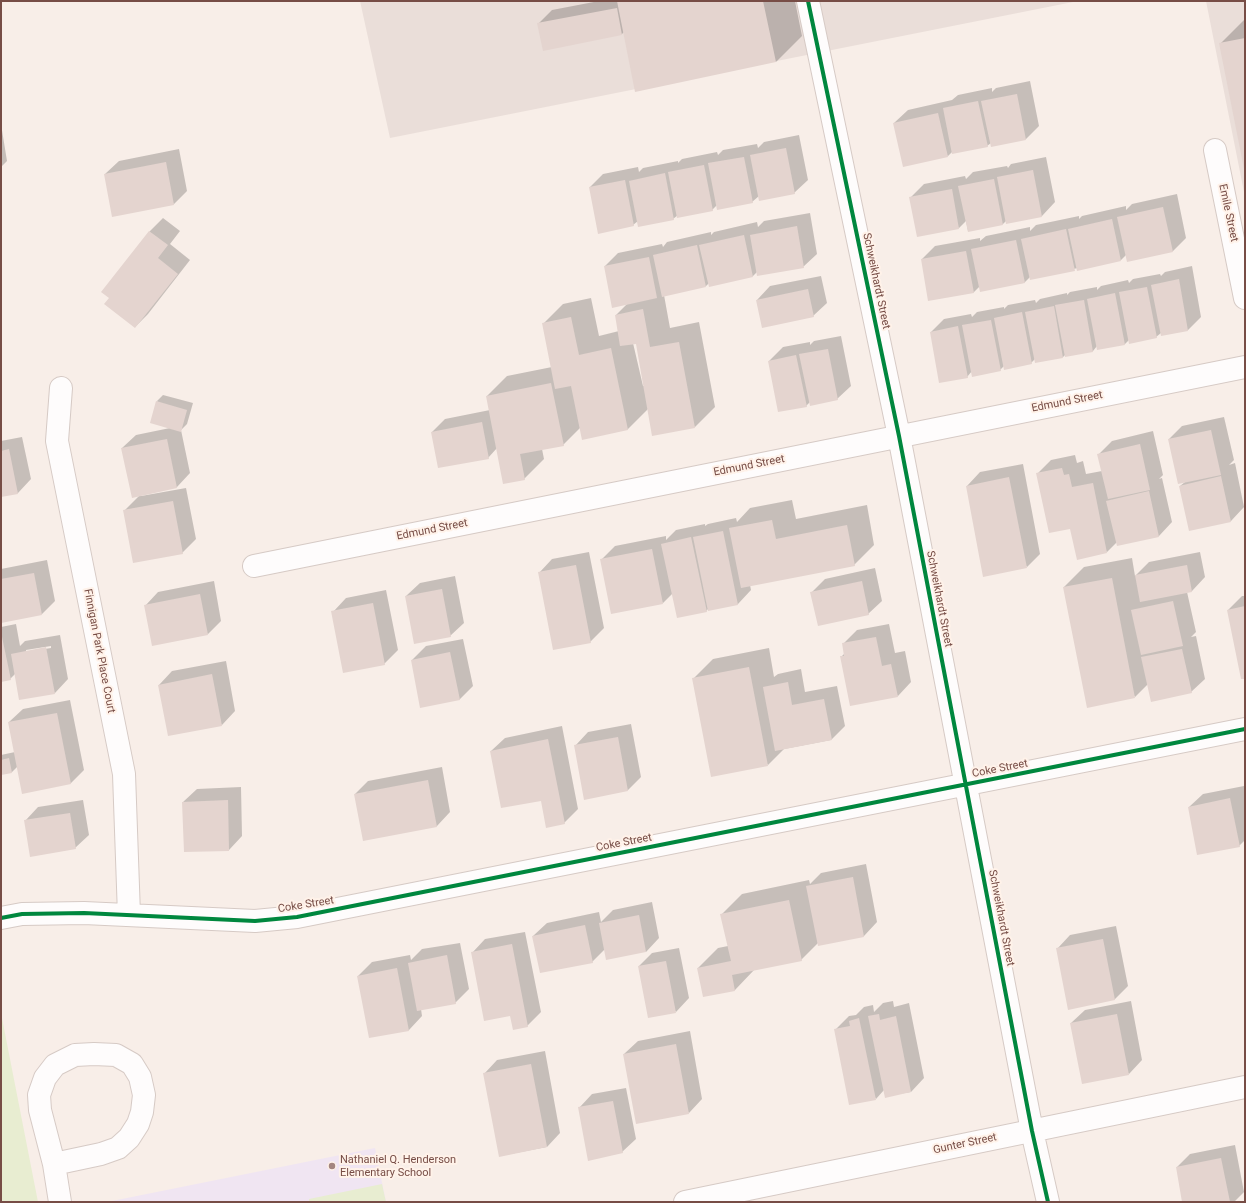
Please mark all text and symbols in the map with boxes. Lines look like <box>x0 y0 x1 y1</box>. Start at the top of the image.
street label: Emile Street <box>1215 183 1241 243</box>
street label: Schweikhardt Street <box>859 232 893 330</box>
street label: Edmund Street <box>1030 389 1104 415</box>
street label: Edmund Street <box>712 453 786 479</box>
street label: Edmund Street <box>395 517 469 543</box>
street label: Schweikhardt Street <box>923 550 955 648</box>
street label: Finnigan Park Place Court <box>80 588 118 714</box>
street label: Coke Street <box>971 757 1029 781</box>
street label: Coke Street <box>595 831 653 855</box>
street label: Schweikhardt Street <box>985 869 1017 967</box>
street label: Coke Street <box>277 894 335 916</box>
street label: Gunter Street <box>932 1131 998 1157</box>
place label: Nathaniel Q. Henderson Elementary School <box>340 1153 456 1179</box>
marker: Nathaniel Q. Henderson Elementary School <box>327 1161 337 1171</box>

